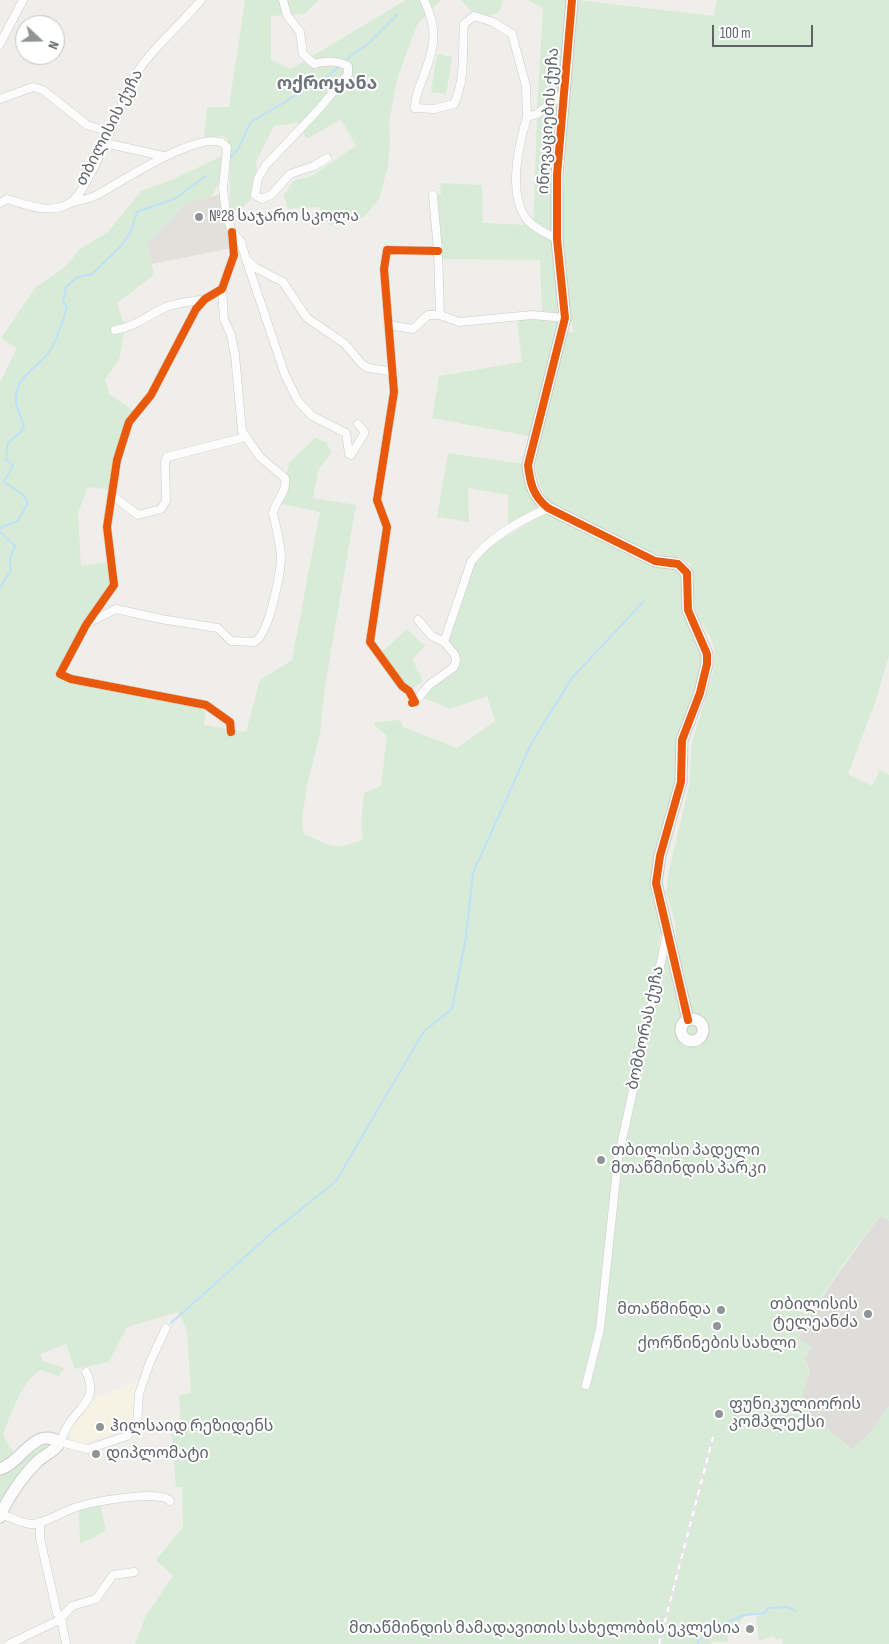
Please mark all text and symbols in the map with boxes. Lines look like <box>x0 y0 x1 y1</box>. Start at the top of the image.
north arrow <box>15 15 65 65</box>
scale bar <box>714 15 815 47</box>
text: 100 m <box>720 24 751 43</box>
text: N <box>44 39 63 52</box>
street label: ინოვაციების ქუჩა <box>534 47 564 195</box>
street label: თბილისის ქუჩა <box>72 67 148 189</box>
district label: ოქროყანა <box>277 73 377 95</box>
place label: №28 საჯარო სკოლა <box>209 207 359 227</box>
marker: №28 საჯარო სკოლა <box>193 211 205 223</box>
street label: ბომბორას ქუჩა <box>624 964 668 1092</box>
place label: თბილისი პადელი მთაწმინდის პარკი <box>611 1141 766 1179</box>
marker: თბილისი პადელი მთაწმინდის პარკი <box>595 1154 607 1166</box>
place label: თბილისის ტელეანძა <box>770 1295 858 1333</box>
place label: მთაწმინდა <box>617 1300 711 1320</box>
marker: მთაწმინდა <box>715 1304 727 1316</box>
marker: თბილისის ტელეანძა <box>862 1308 874 1320</box>
marker: ქორწინების სახლი <box>711 1320 723 1332</box>
place label: ქორწინების სახლი <box>638 1334 796 1354</box>
place label: ფუნიკულიორის კომპლექსი <box>729 1395 861 1433</box>
marker: ფუნიკულიორის კომპლექსი <box>713 1408 725 1420</box>
place label: ჰილსაიდ რეზიდენს <box>110 1417 274 1437</box>
marker: ჰილსაიდ რეზიდენს <box>94 1421 106 1433</box>
place label: დიპლომატი <box>106 1444 209 1464</box>
marker: დიპლომატი <box>90 1448 102 1460</box>
place label: მთაწმინდის მამადავითის სახელობის ეკლესია <box>349 1619 740 1639</box>
marker: მთაწმინდის მამადავითის სახელობის ეკლესია <box>744 1623 756 1635</box>

